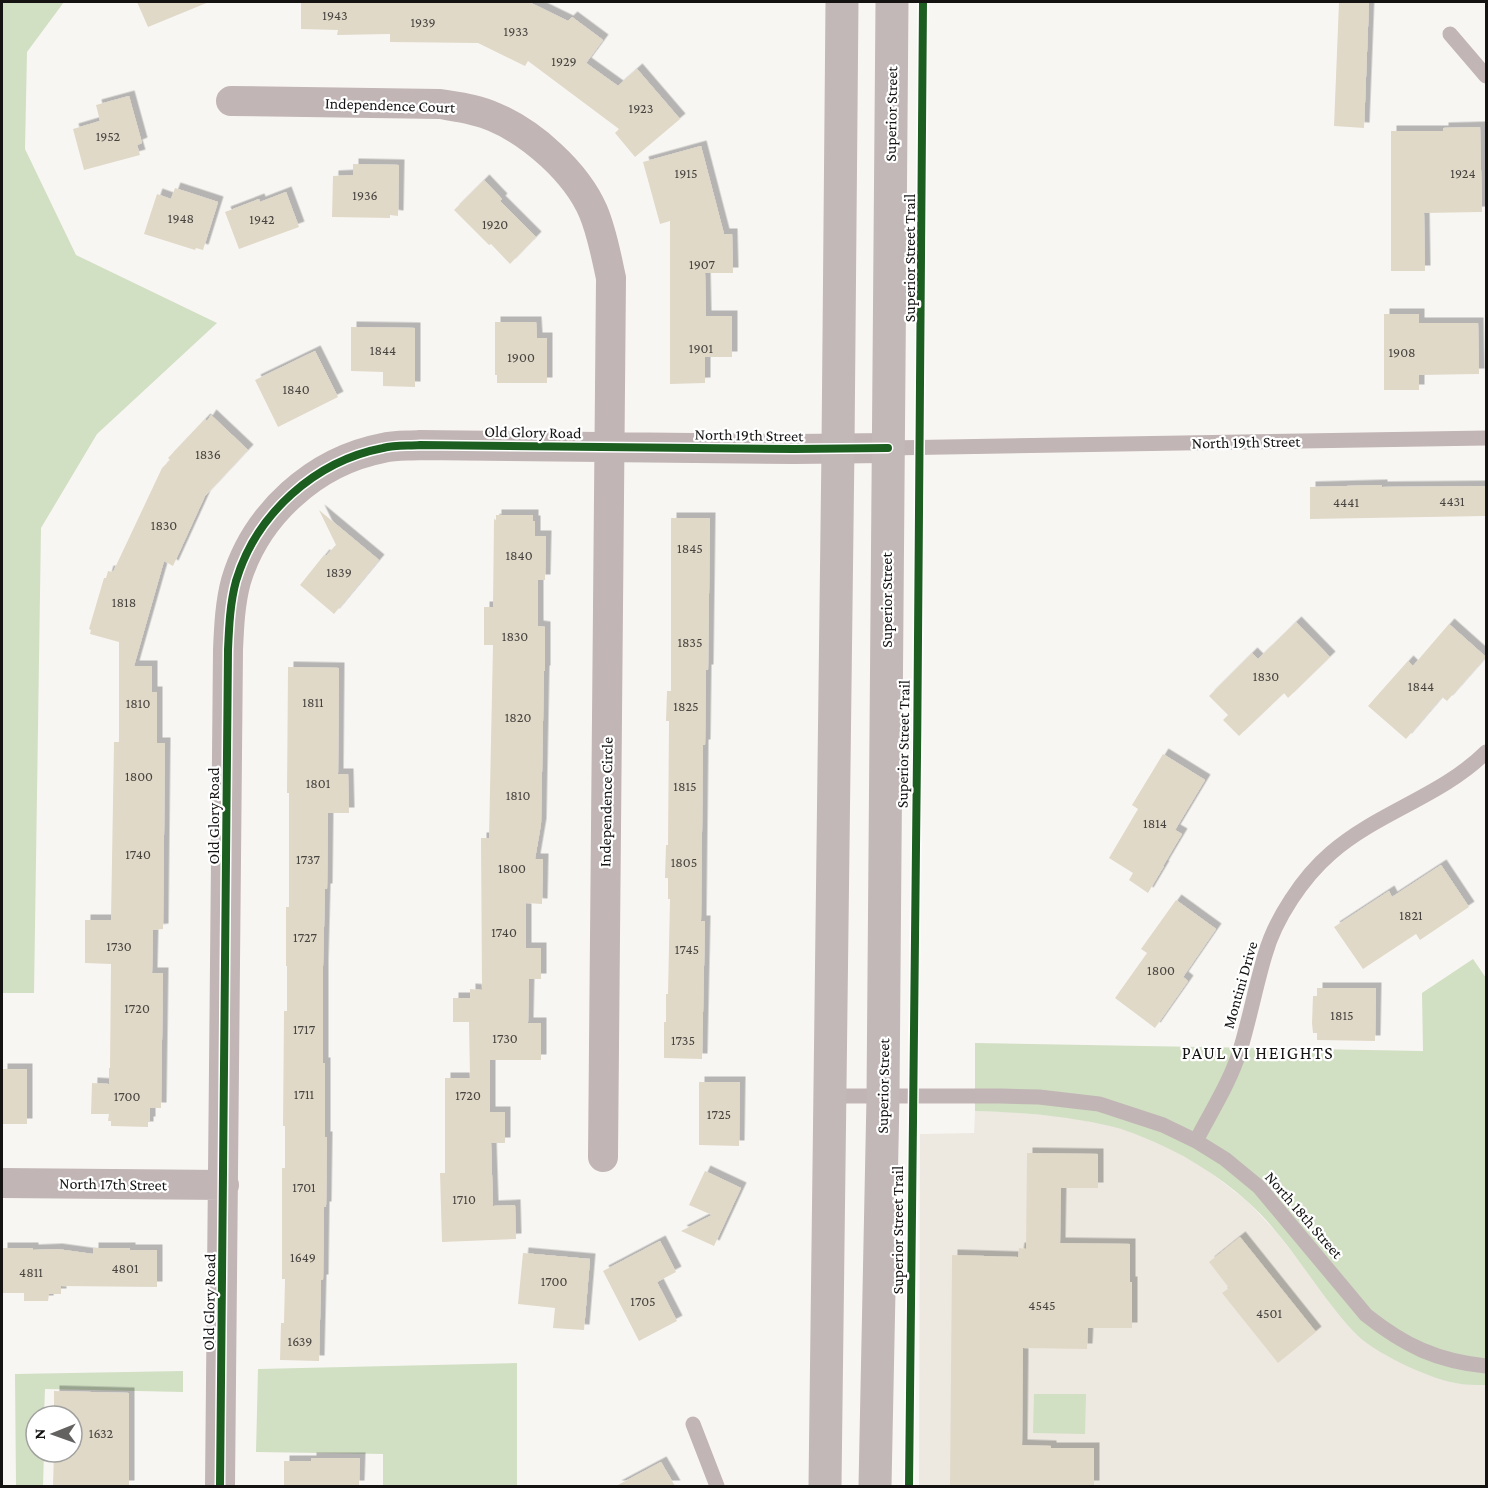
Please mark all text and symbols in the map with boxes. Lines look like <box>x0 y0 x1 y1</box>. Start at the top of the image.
house number: 1943 <box>322 7 348 23</box>
house number: 1939 <box>410 14 436 30</box>
house number: 1933 <box>504 23 528 39</box>
house number: 1929 <box>551 53 577 69</box>
street label: Superior Street <box>882 65 901 162</box>
street label: Independence Court <box>325 94 456 117</box>
house number: 1923 <box>629 100 653 116</box>
house number: 1952 <box>96 128 121 144</box>
house number: 1915 <box>674 165 698 181</box>
house number: 1924 <box>1450 165 1476 181</box>
house number: 1936 <box>352 187 378 203</box>
street label: Superior Street Trail <box>901 194 919 322</box>
house number: 1948 <box>168 210 194 226</box>
house number: 1942 <box>249 211 275 227</box>
house number: 1920 <box>482 216 508 232</box>
house number: 1907 <box>689 256 715 272</box>
house number: 1901 <box>689 340 714 356</box>
house number: 1844 <box>370 342 396 358</box>
house number: 1908 <box>1388 344 1416 360</box>
house number: 1900 <box>507 349 535 365</box>
house number: 1840 <box>282 381 310 397</box>
street label: Old Glory Road <box>484 423 582 442</box>
street label: North 19th Street <box>694 426 804 444</box>
street label: North 19th Street <box>1191 433 1301 451</box>
house number: 1836 <box>195 446 221 462</box>
house number: 4431 <box>1439 493 1465 509</box>
house number: 4441 <box>1333 494 1359 510</box>
house number: 1830 <box>151 517 177 533</box>
house number: 1845 <box>677 540 703 556</box>
house number: 1840 <box>505 547 533 563</box>
street label: Superior Street <box>878 552 896 648</box>
house number: 1839 <box>326 564 352 580</box>
house number: 1818 <box>112 594 136 610</box>
house number: 1830 <box>502 628 528 644</box>
house number: 1835 <box>677 634 703 650</box>
house number: 1830 <box>1253 668 1279 684</box>
house number: 1844 <box>1408 678 1434 694</box>
street label: Superior Street Trail <box>893 680 914 808</box>
house number: 1811 <box>302 694 324 710</box>
house number: 1810 <box>126 695 150 711</box>
house number: 1825 <box>673 698 699 714</box>
house number: 1820 <box>505 709 531 725</box>
street label: Independence Circle <box>596 737 617 867</box>
street label: Old Glory Road <box>205 767 223 865</box>
house number: 1800 <box>125 768 153 784</box>
house number: 1801 <box>306 775 331 791</box>
house number: 1815 <box>673 778 697 794</box>
house number: 1810 <box>506 787 530 803</box>
house number: 1814 <box>1143 815 1167 831</box>
house number: 1740 <box>125 846 151 862</box>
house number: 1737 <box>296 851 321 867</box>
house number: 1805 <box>671 854 697 870</box>
house number: 1800 <box>498 860 526 876</box>
house number: 1821 <box>1399 907 1423 923</box>
house number: 1740 <box>491 924 517 940</box>
house number: 1727 <box>293 929 318 945</box>
house number: 1730 <box>106 938 132 954</box>
street label: Montini Drive <box>1219 939 1261 1031</box>
house number: 1745 <box>675 941 699 957</box>
house number: 1800 <box>1147 962 1175 978</box>
house number: 1720 <box>124 1000 150 1016</box>
house number: 1815 <box>1330 1007 1354 1023</box>
house number: 1717 <box>293 1021 316 1037</box>
house number: 1730 <box>492 1030 518 1046</box>
house number: 1735 <box>671 1032 695 1048</box>
street label: Superior Street <box>874 1037 893 1134</box>
district label: PAUL VI HEIGHTS <box>1182 1043 1334 1063</box>
house number: 1711 <box>294 1086 315 1102</box>
house number: 1720 <box>455 1087 481 1103</box>
house number: 1700 <box>114 1088 140 1104</box>
house number: 1725 <box>707 1106 731 1122</box>
street label: Superior Street Trail <box>889 1166 907 1294</box>
street label: North 18th Street <box>1262 1168 1347 1262</box>
street label: North 17th Street <box>59 1175 168 1193</box>
house number: 1701 <box>292 1179 316 1195</box>
house number: 1710 <box>452 1191 476 1207</box>
house number: 1649 <box>290 1249 316 1265</box>
street label: Old Glory Road <box>200 1253 219 1351</box>
house number: 4801 <box>111 1260 139 1276</box>
house number: 4811 <box>19 1264 43 1280</box>
house number: 1700 <box>541 1273 567 1289</box>
house number: 1705 <box>630 1293 656 1309</box>
house number: 4545 <box>1028 1297 1056 1313</box>
house number: 4501 <box>1256 1305 1282 1321</box>
house number: 1639 <box>288 1333 312 1349</box>
north arrow <box>24 1404 84 1464</box>
house number: 1632 <box>89 1425 114 1441</box>
text: N <box>31 1429 48 1440</box>

